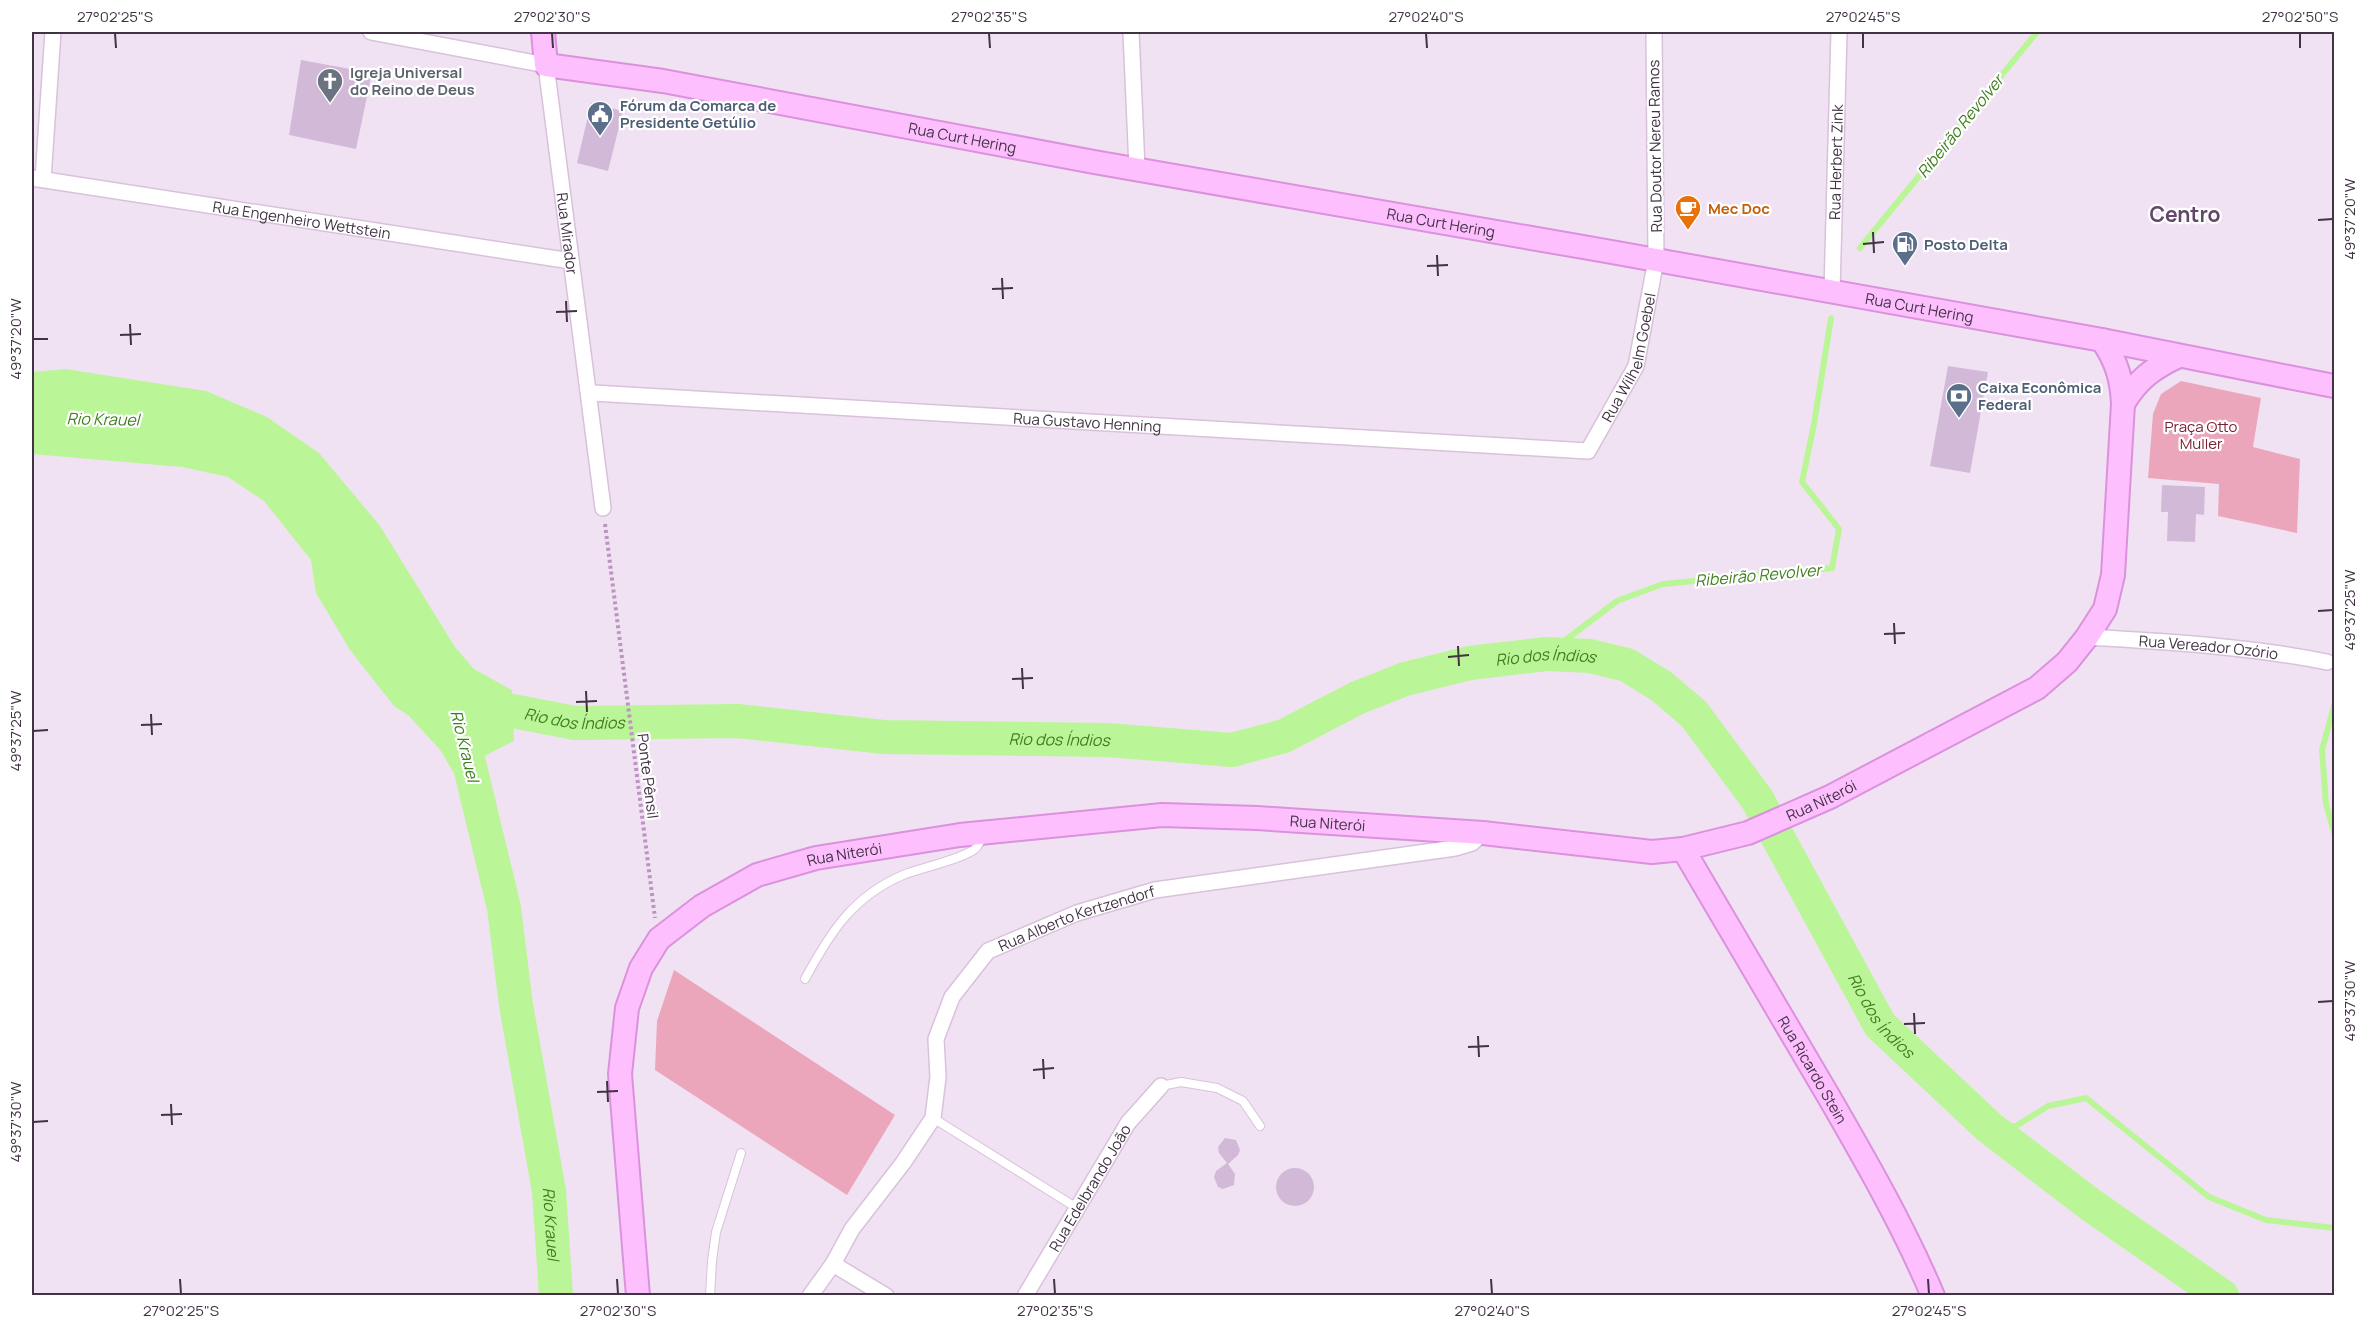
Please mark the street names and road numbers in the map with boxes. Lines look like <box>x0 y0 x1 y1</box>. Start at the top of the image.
street label: Rua Doutor Nereu Ramos <box>1643 59 1667 232</box>
street label: Rua Herbert Zink <box>1823 104 1848 220</box>
street label: Rua Curt Hering <box>907 117 1018 158</box>
street label: Rua Mirador <box>552 191 583 276</box>
street label: Rua Engenheiro Wettstein <box>211 195 392 244</box>
street label: Rua Curt Hering <box>1385 203 1497 242</box>
street label: Rua Curt Hering <box>1864 287 1975 327</box>
street label: Rua Wilhelm Goebel <box>1596 291 1660 426</box>
street label: Rua Gustavo Henning <box>1013 407 1162 437</box>
street label: Rua Vereador Ozório <box>2138 630 2280 664</box>
street label: Ponte Pênsil <box>632 732 664 820</box>
street label: Rua Niterói <box>1783 774 1860 826</box>
street label: Rua Niterói <box>1289 810 1366 836</box>
street label: Rua Niterói <box>804 837 883 871</box>
street label: Rua Alberto Kertzendorf <box>995 880 1158 956</box>
street label: Rua Ricardo Stein <box>1773 1012 1853 1127</box>
street label: Rua Edelbrando João <box>1043 1120 1136 1255</box>

